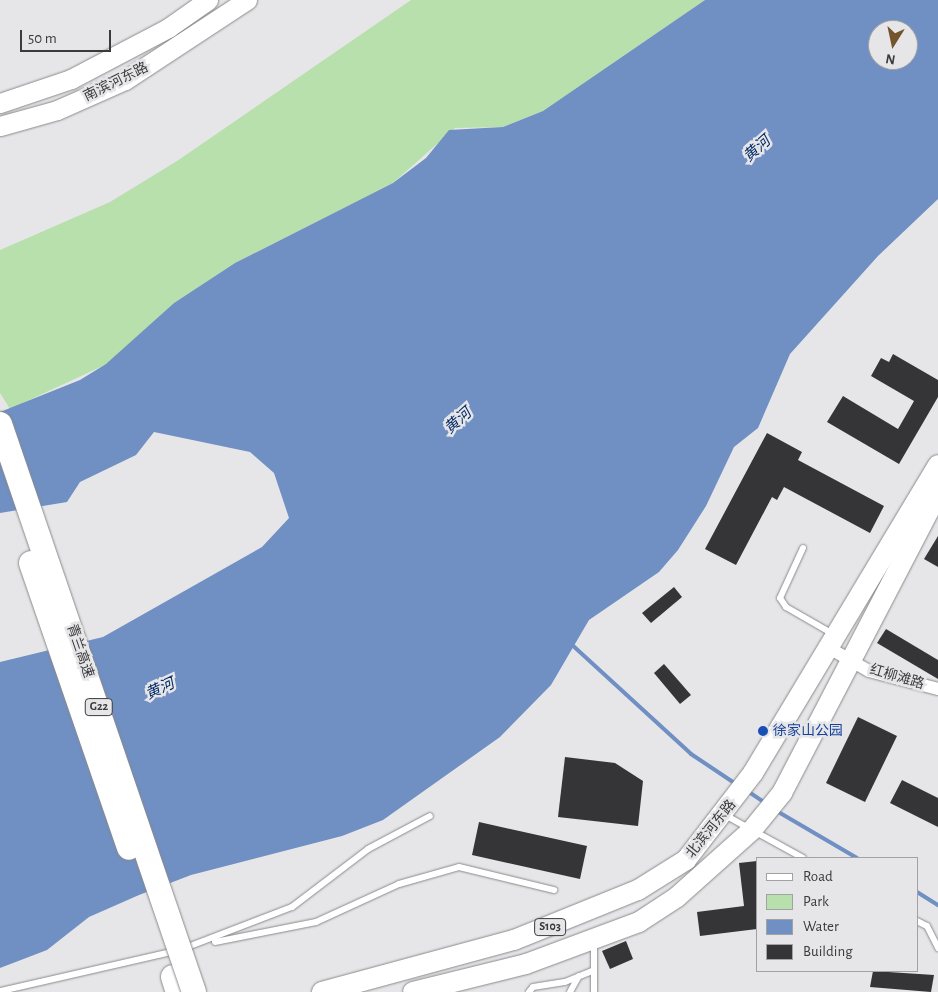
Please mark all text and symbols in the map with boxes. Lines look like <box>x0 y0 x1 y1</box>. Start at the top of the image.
scale bar <box>22 20 114 52</box>
north arrow <box>868 20 918 70</box>
text: 50 m <box>28 31 57 46</box>
text: N <box>885 51 897 67</box>
street label: 南滨河东路 <box>81 59 151 105</box>
water label: 黄河 <box>740 132 774 166</box>
water label: 黄河 <box>441 404 475 438</box>
street label: 青兰高速 <box>63 622 97 680</box>
street label: 红柳滩路 <box>868 661 926 693</box>
water label: 黄河 <box>143 675 177 703</box>
road number: G22 <box>84 698 114 716</box>
place label: 徐家山公园 <box>773 723 843 739</box>
marker: 徐家山公园 <box>757 725 769 737</box>
street label: 北滨河东路 <box>682 797 740 861</box>
legend <box>756 857 918 972</box>
text: Road <box>803 869 833 884</box>
text: Park <box>803 894 829 909</box>
road number: S103 <box>534 918 566 936</box>
text: Water <box>803 919 839 934</box>
text: Building <box>803 944 853 959</box>

